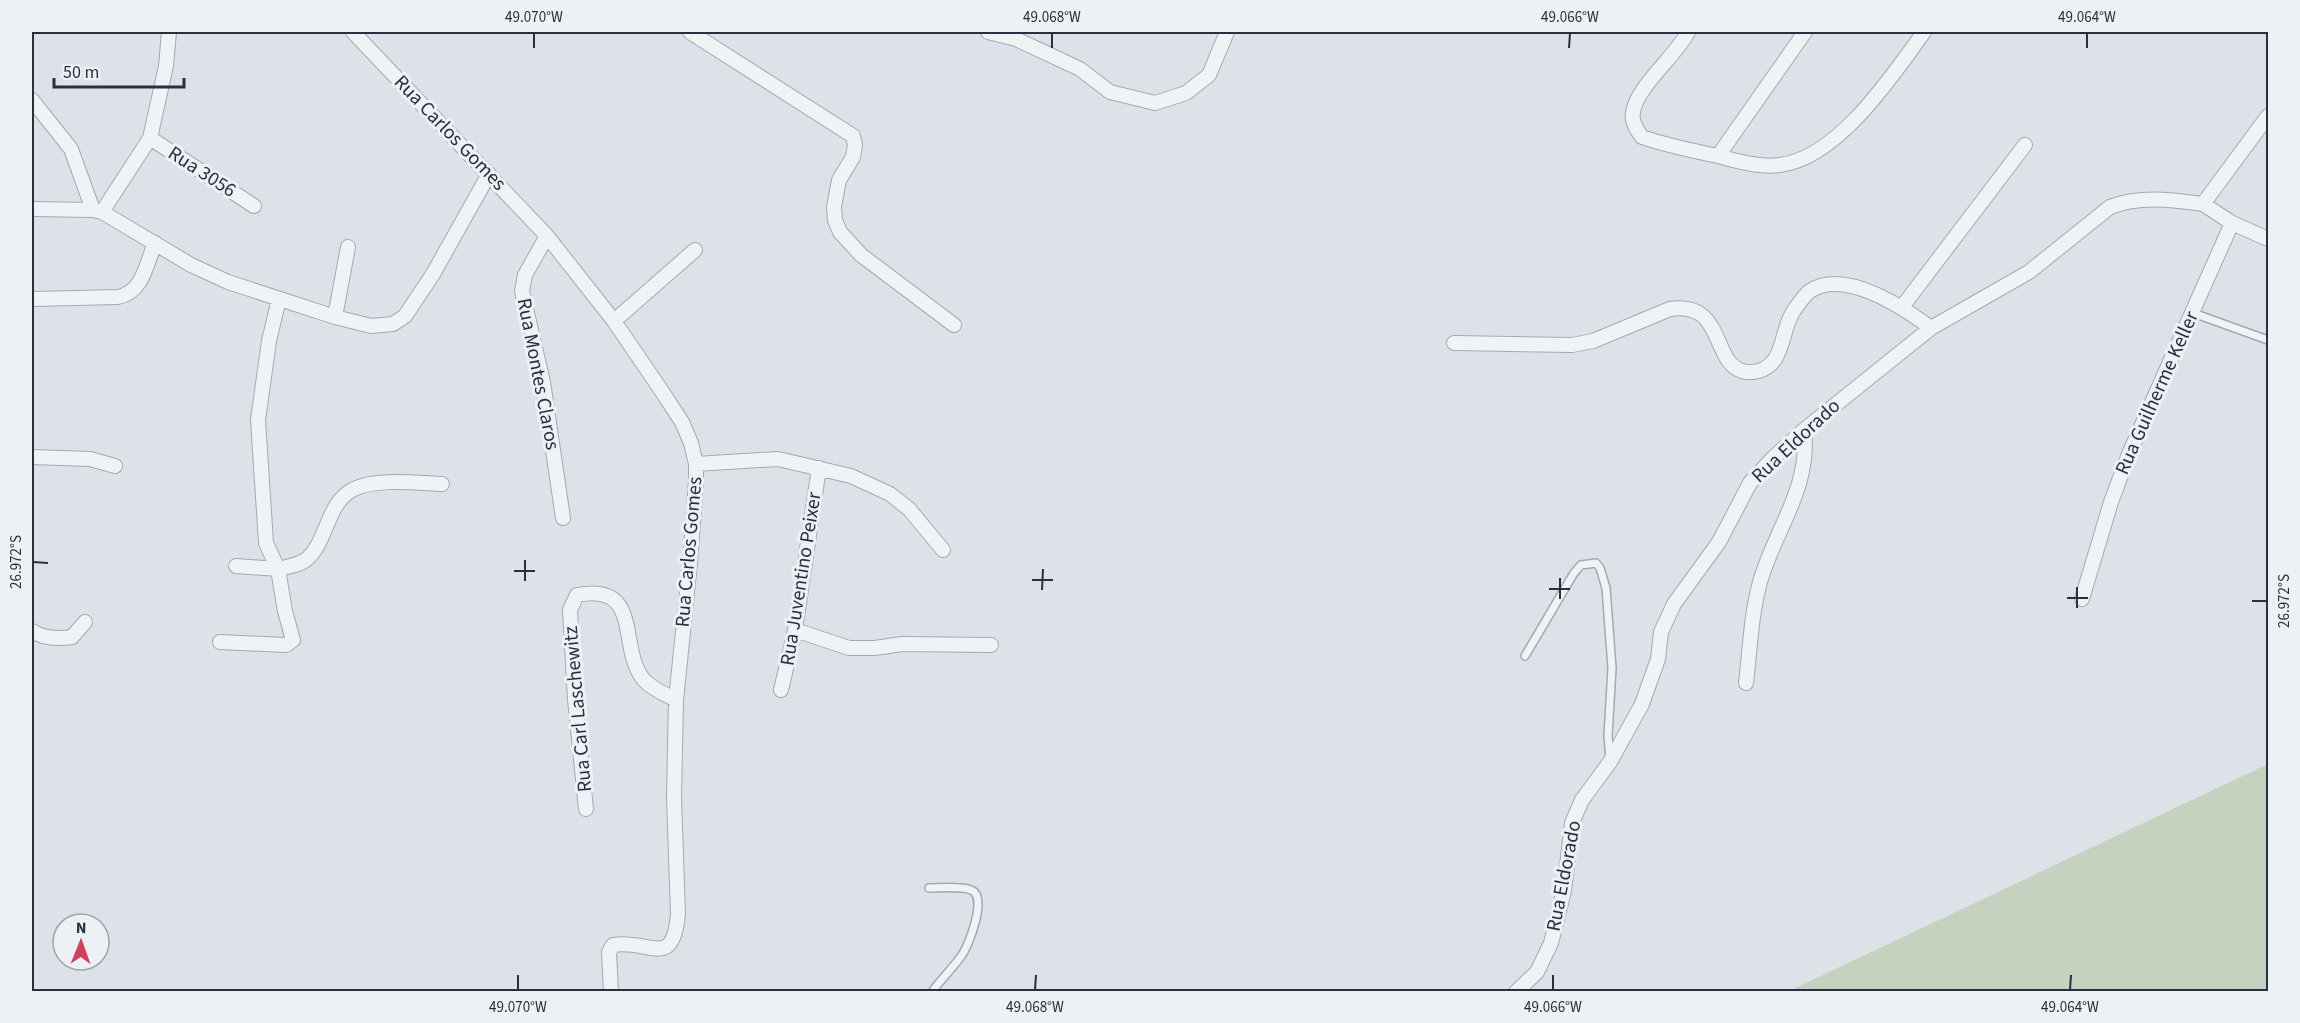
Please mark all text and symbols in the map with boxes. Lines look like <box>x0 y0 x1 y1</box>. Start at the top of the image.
text: 49.070°W <box>505 7 563 28</box>
text: 49.068°W <box>1023 7 1081 28</box>
text: 49.066°W <box>1541 7 1599 28</box>
text: 49.064°W <box>2058 7 2116 28</box>
scale bar <box>54 51 184 89</box>
text: 50 m <box>63 60 99 85</box>
street label: Rua Carlos Gomes <box>387 69 513 197</box>
street label: Rua 3056 <box>162 140 242 204</box>
street label: Rua Montes Claros <box>510 296 566 452</box>
street label: Rua Guilherme Keller <box>2108 307 2206 479</box>
street label: Rua Eldorado <box>1745 392 1847 490</box>
street label: Rua Carlos Gomes <box>668 476 710 628</box>
street label: Rua Juventino Peixer <box>773 490 829 668</box>
text: 26.972°S <box>6 535 27 589</box>
text: 26.972°S <box>2274 574 2295 628</box>
street label: Rua Carl Laschewitz <box>557 625 599 793</box>
street label: Rua Eldorado <box>1540 818 1588 934</box>
north arrow <box>51 912 111 972</box>
text: N <box>76 917 87 939</box>
text: 49.070°W <box>489 997 547 1018</box>
text: 49.068°W <box>1006 997 1064 1018</box>
text: 49.066°W <box>1524 997 1582 1018</box>
text: 49.064°W <box>2041 997 2099 1018</box>

